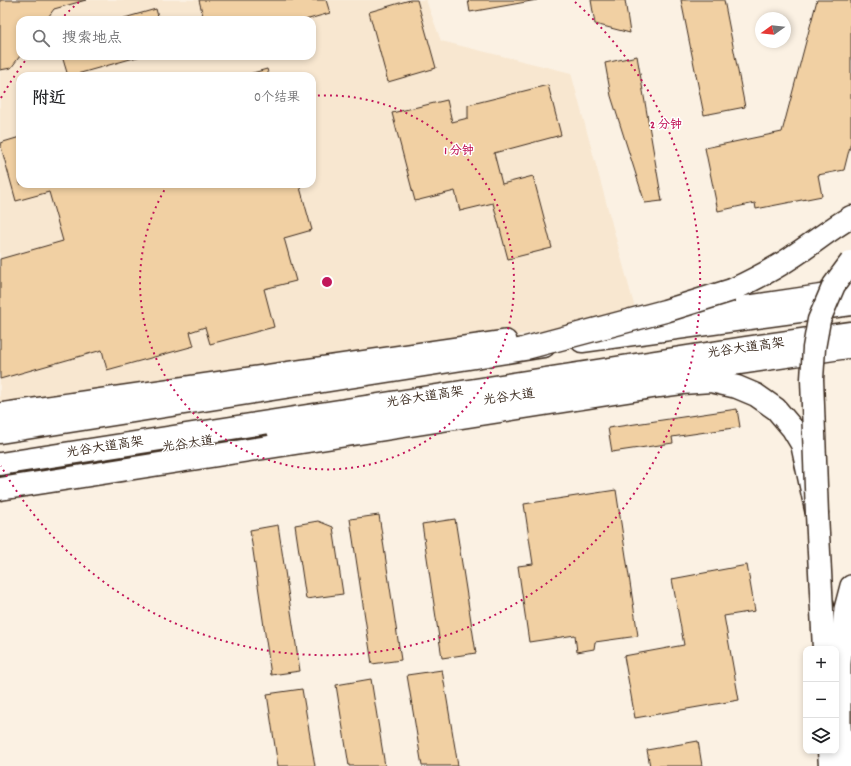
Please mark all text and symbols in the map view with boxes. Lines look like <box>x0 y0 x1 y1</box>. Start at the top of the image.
north arrow <box>755 12 791 48</box>
search box <box>16 16 316 60</box>
icon: search <box>30 27 52 49</box>
text: 搜索地点 <box>62 28 122 50</box>
text: 附近 <box>32 88 66 112</box>
text: 0个结果 <box>254 89 300 108</box>
text: 2 分钟 <box>650 117 682 134</box>
text: 1 分钟 <box>444 143 474 160</box>
centre of rings <box>320 275 334 289</box>
street label: 光谷大道高架 <box>706 334 786 364</box>
street label: 光谷大道高架 <box>385 383 465 413</box>
street label: 光谷大道 <box>482 385 536 411</box>
street label: 光谷大道 <box>161 432 215 458</box>
street label: 光谷大道高架 <box>65 433 145 463</box>
map controls <box>803 646 839 754</box>
button: + <box>803 646 839 682</box>
button: − <box>803 682 839 718</box>
button: layers <box>803 718 839 754</box>

